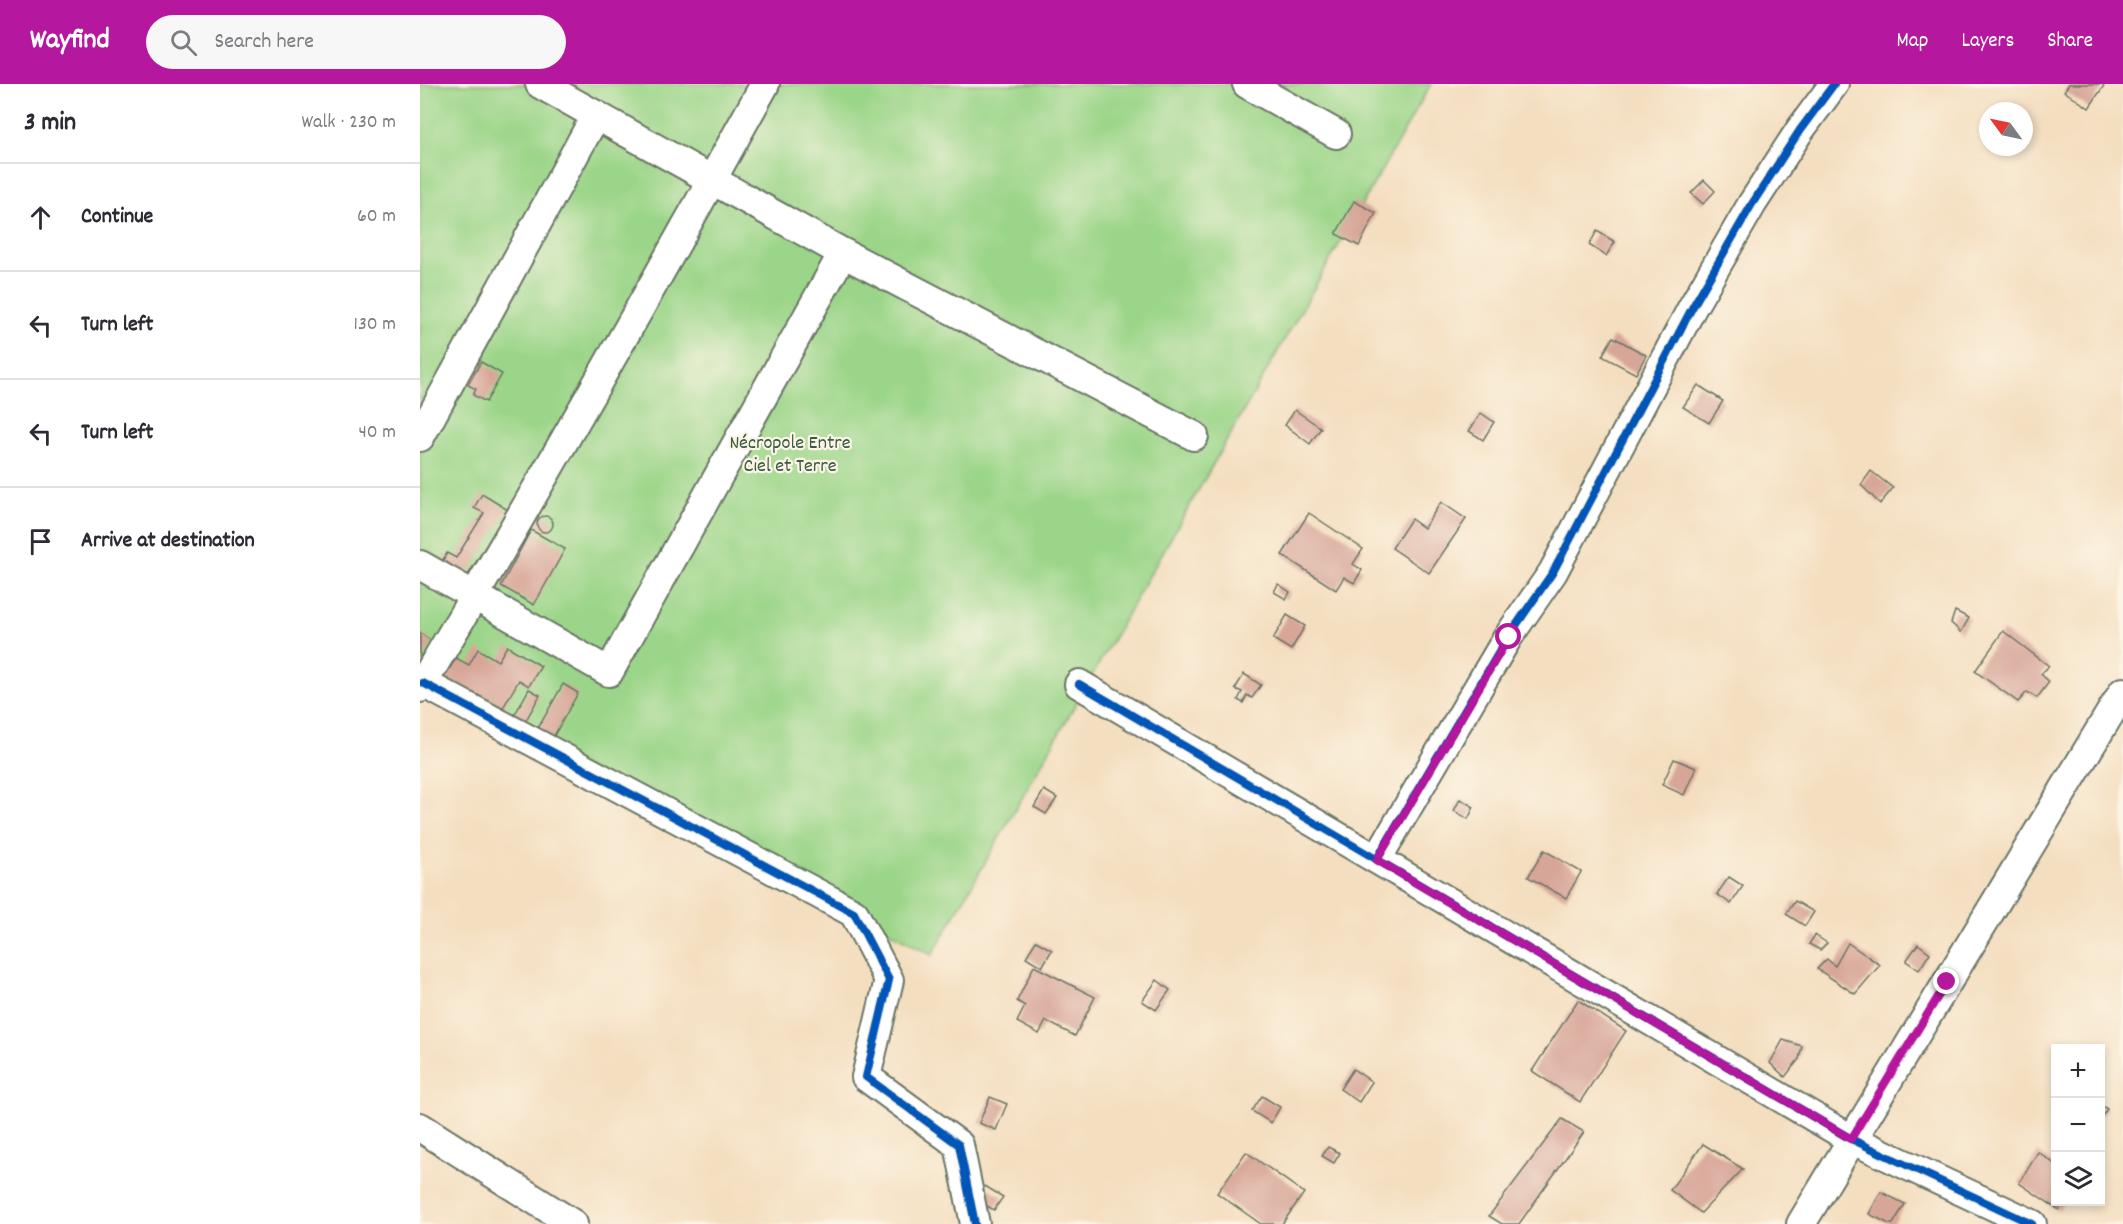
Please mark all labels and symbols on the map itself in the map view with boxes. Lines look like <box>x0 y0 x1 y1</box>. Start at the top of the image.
north arrow <box>1979 102 2033 156</box>
park label: Nécropole Entre Ciel et Terre <box>729 430 851 481</box>
route start <box>1495 623 1521 649</box>
route end <box>1933 968 1959 994</box>

